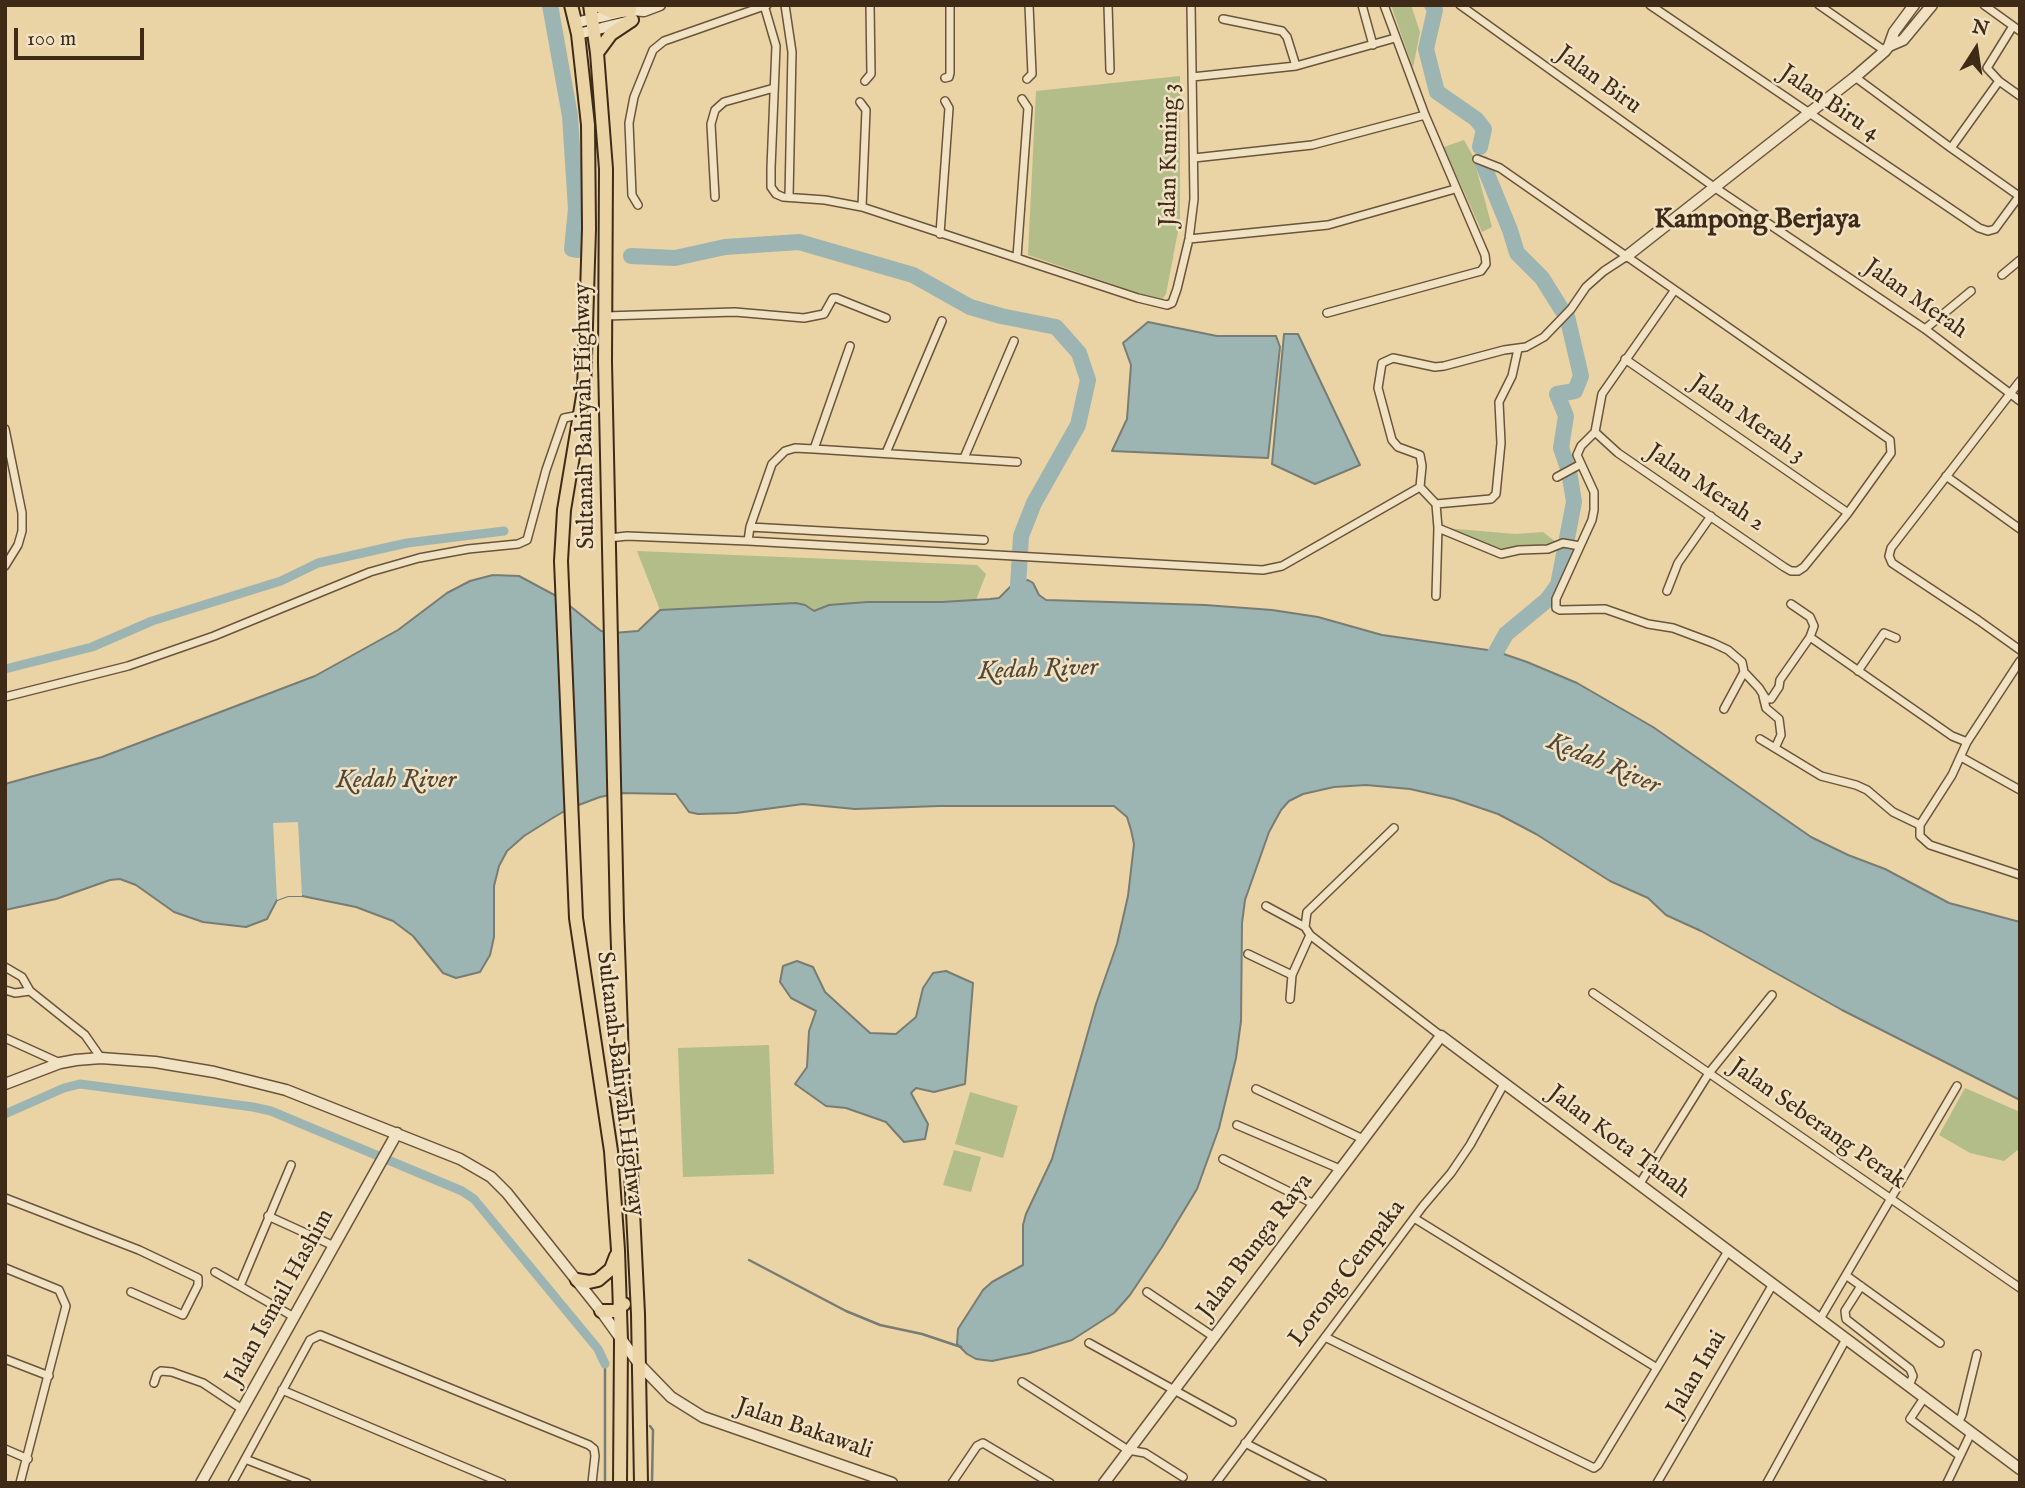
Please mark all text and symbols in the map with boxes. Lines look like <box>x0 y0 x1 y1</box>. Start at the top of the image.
scale bar <box>18 14 147 58</box>
north arrow <box>1941 14 2011 84</box>
text: N <box>1970 15 1991 42</box>
text: 100 m <box>27 26 76 53</box>
street label: Jalan Biru <box>1550 41 1646 121</box>
street label: Jalan Biru 4 <box>1773 60 1885 148</box>
street label: Jalan Kuning 3 <box>1155 83 1187 227</box>
district label: Kampong Berjaya <box>1654 204 1860 238</box>
street label: Jalan Merah <box>1858 254 1972 346</box>
street label: Sultanah Bahiyah Highway <box>569 282 603 550</box>
street label: Jalan Merah 3 <box>1684 370 1810 470</box>
street label: Jalan Merah 2 <box>1640 439 1770 539</box>
water label: Kedah River <box>977 653 1099 689</box>
water label: Kedah River <box>1542 727 1664 803</box>
water label: Kedah River <box>336 766 456 798</box>
street label: Sultanah Bahiyah Highway <box>588 950 650 1218</box>
street label: Jalan Seberang Perak <box>1723 1053 1911 1197</box>
street label: Jalan Kota Tanah <box>1541 1080 1695 1206</box>
street label: Jalan Bunga Raya <box>1192 1169 1320 1325</box>
street label: Lorong Cempaka <box>1283 1195 1413 1353</box>
street label: Jalan Ismail Hashim <box>221 1205 341 1391</box>
street label: Jalan Inai <box>1662 1326 1734 1422</box>
street label: Jalan Bakawali <box>732 1393 876 1467</box>

